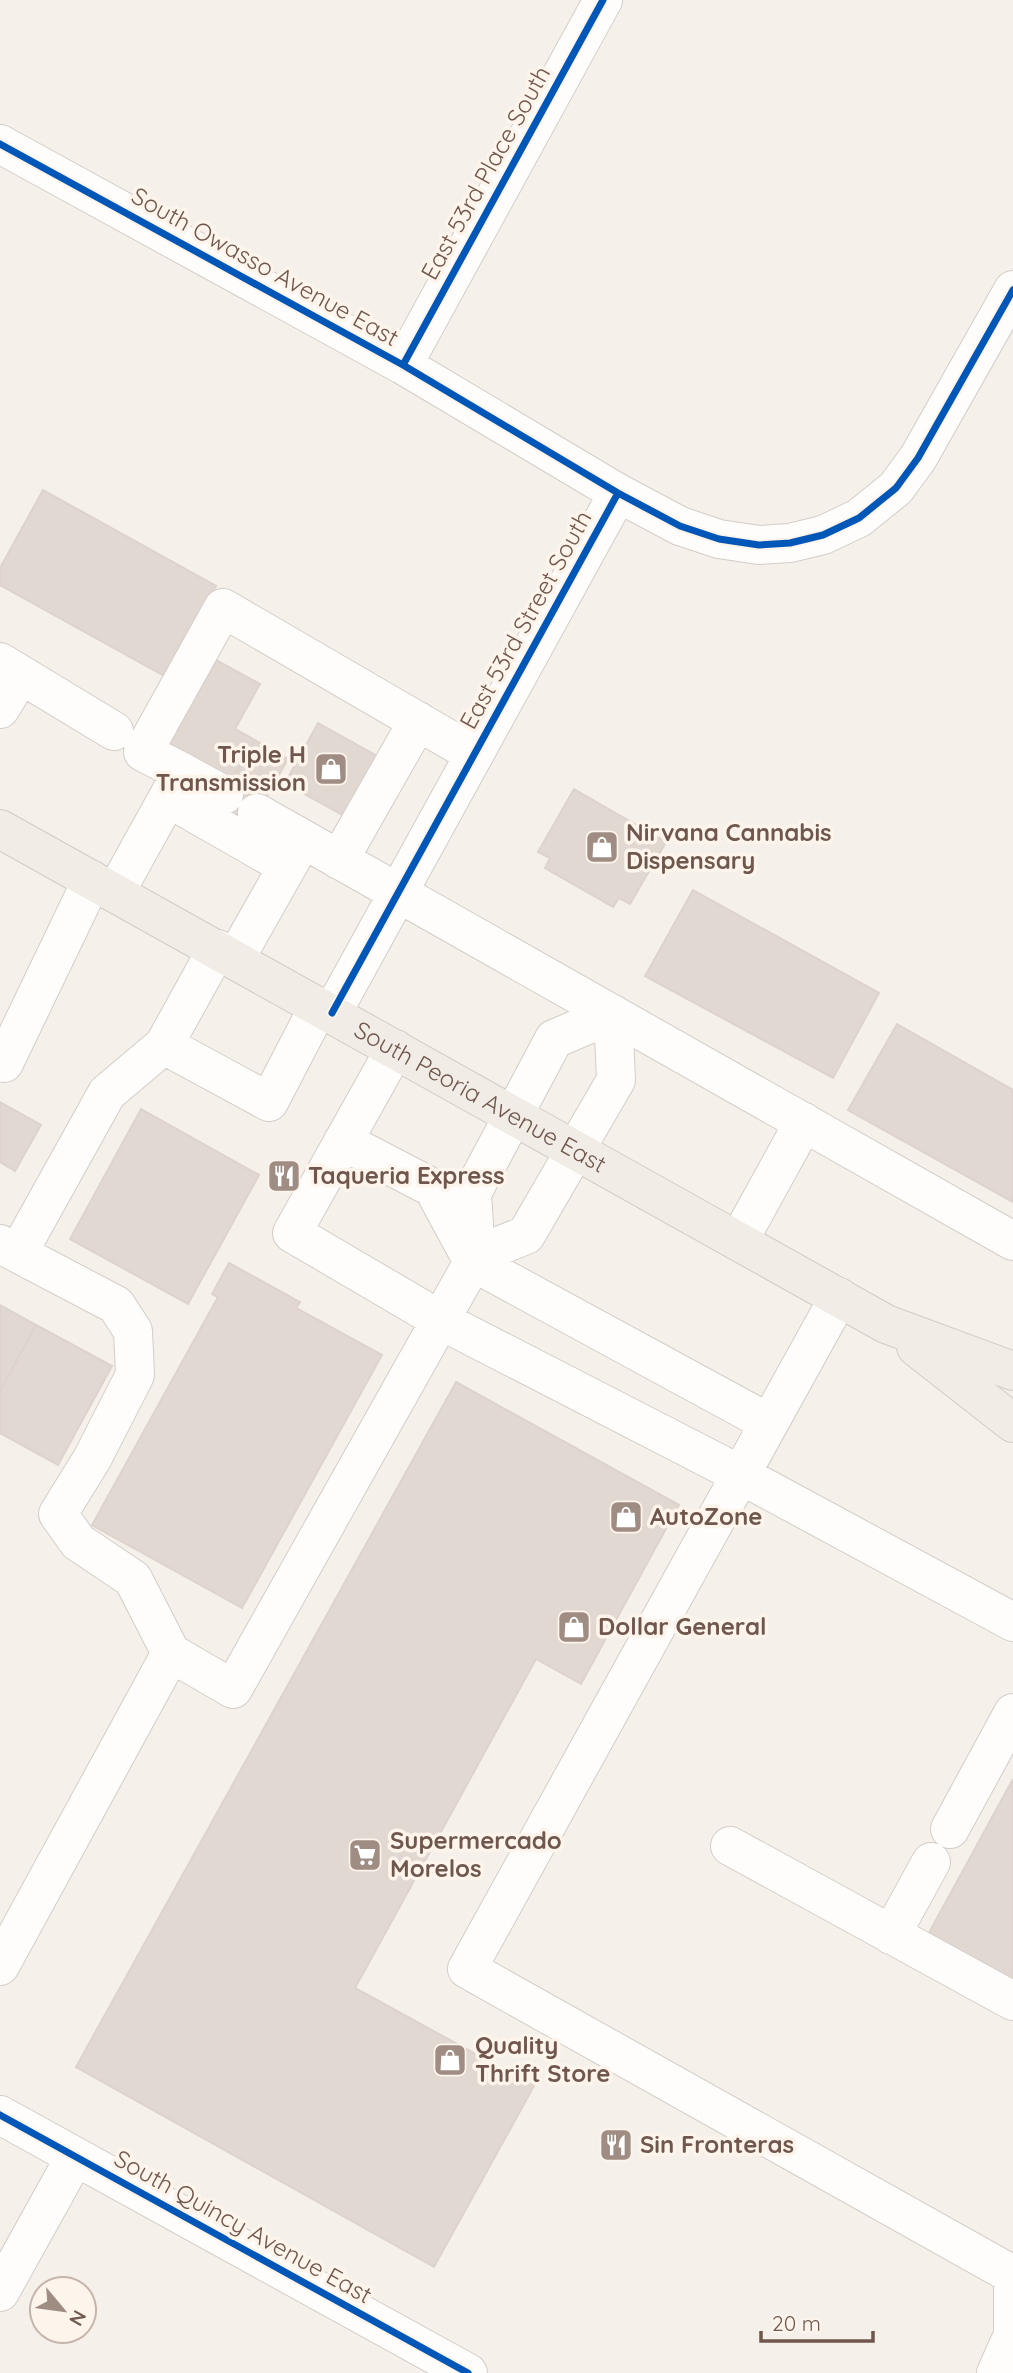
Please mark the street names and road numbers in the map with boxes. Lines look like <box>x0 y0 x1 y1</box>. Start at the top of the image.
street label: East 53rd Place South <box>414 60 556 285</box>
street label: South Owasso Avenue East <box>127 180 404 352</box>
street label: East 53rd Street South <box>453 505 598 734</box>
street label: South Peoria Avenue East <box>349 1014 612 1179</box>
street label: South Quincy Avenue East <box>109 2143 378 2310</box>

